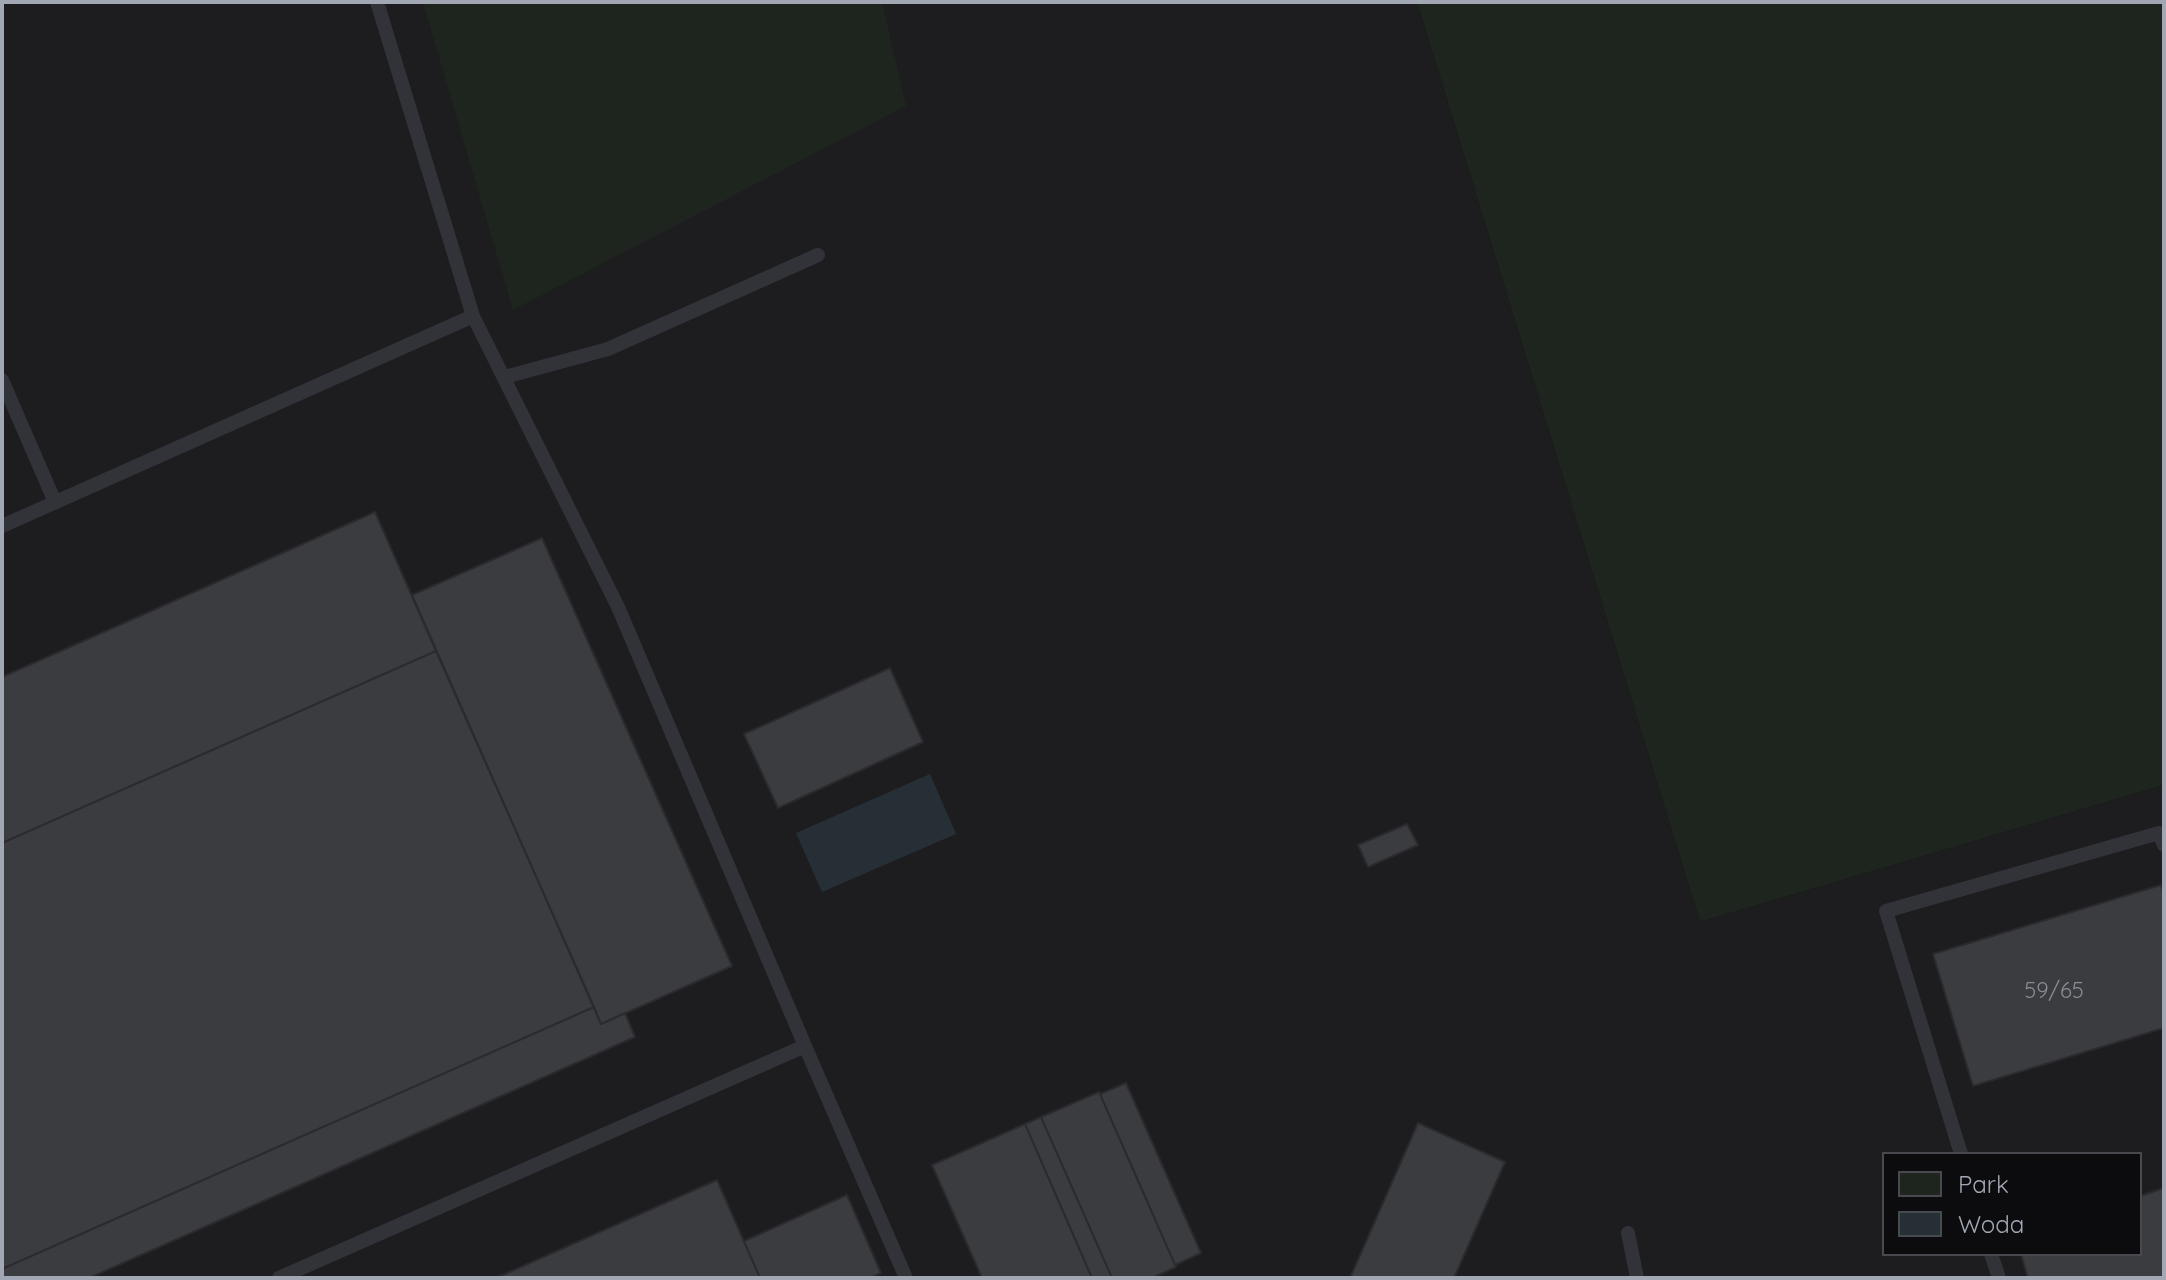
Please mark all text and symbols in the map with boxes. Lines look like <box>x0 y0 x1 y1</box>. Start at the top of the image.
house number: 59/65 <box>2024 978 2084 1004</box>
legend <box>1882 1152 2142 1256</box>
text: Park <box>1958 1169 2009 1199</box>
text: Woda <box>1958 1209 2024 1239</box>

